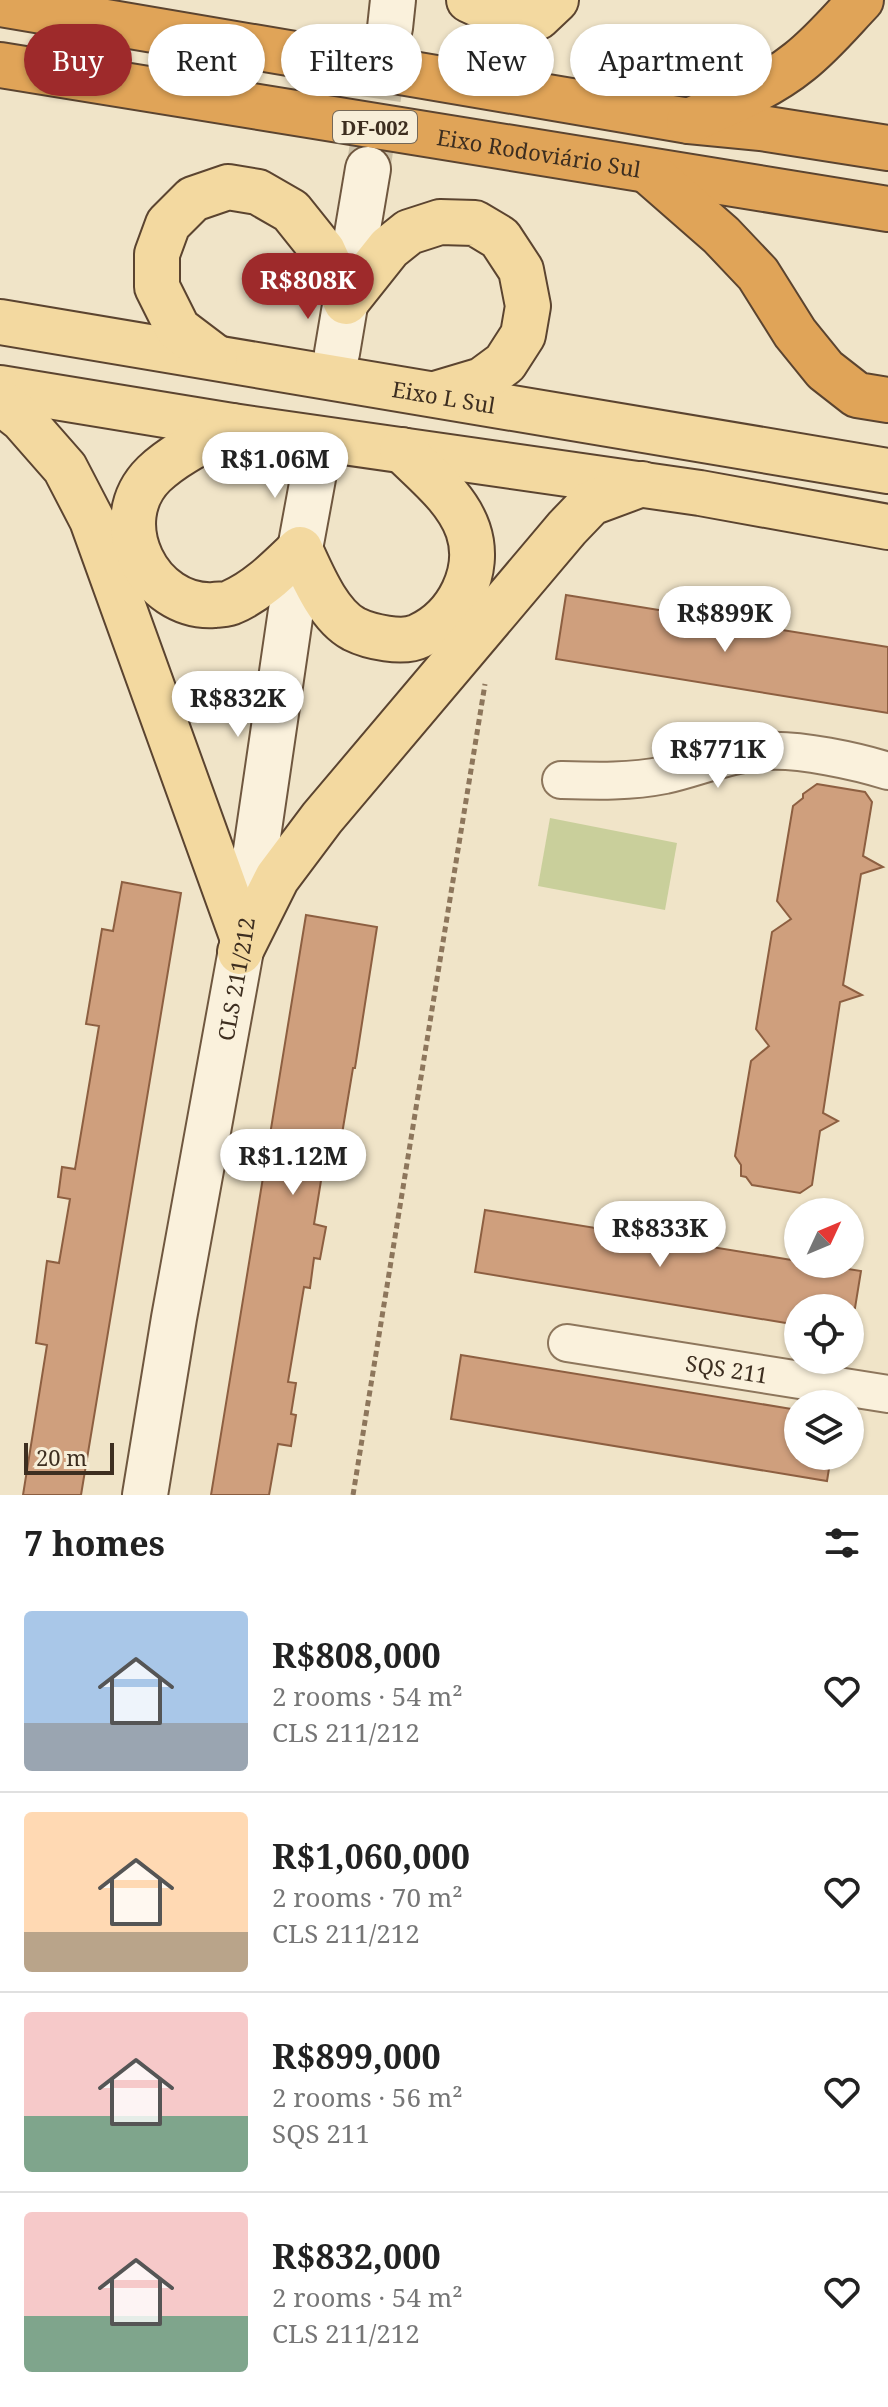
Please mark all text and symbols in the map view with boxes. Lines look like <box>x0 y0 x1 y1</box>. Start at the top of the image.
chip: Buy <box>24 24 132 96</box>
chip: Rent <box>148 24 265 96</box>
chip: Filters <box>281 24 422 96</box>
chip: New <box>438 24 554 96</box>
chip: Apartment <box>570 24 772 96</box>
road number: DF-002 <box>333 111 417 143</box>
street label: Eixo Rodoviário Sul <box>435 121 643 184</box>
pin: R$808K <box>243 253 373 321</box>
text: R$808K <box>260 261 356 297</box>
street label: Eixo L Sul <box>390 373 498 420</box>
pin: R$1.06M <box>201 432 349 500</box>
text: R$1.06M <box>220 440 330 476</box>
pin: R$899K <box>660 586 790 654</box>
text: R$899K <box>677 594 773 630</box>
pin: R$832K <box>173 671 303 739</box>
text: R$832K <box>190 679 286 715</box>
pin: R$771K <box>653 722 783 790</box>
text: R$771K <box>670 730 766 766</box>
street label: CLS 211/212 <box>210 915 261 1043</box>
pin: R$1.12M <box>219 1129 367 1197</box>
text: R$1.12M <box>238 1137 348 1173</box>
north arrow <box>784 1198 864 1278</box>
map controls <box>784 1198 864 1470</box>
pin: R$833K <box>595 1201 725 1269</box>
text: R$833K <box>612 1209 708 1245</box>
button: locate <box>784 1294 864 1374</box>
street label: SQS 211 <box>684 1347 770 1390</box>
button: layers <box>784 1390 864 1470</box>
scale bar <box>24 1439 114 1475</box>
text: 20 m <box>36 1442 87 1472</box>
text: 7 homes <box>24 1520 165 1566</box>
icon: filters <box>820 1521 864 1565</box>
text: R$808,000 <box>272 1632 441 1678</box>
icon: home <box>88 1643 184 1739</box>
icon: heart <box>820 1669 864 1713</box>
text: 2 rooms · 54 m² <box>272 1678 463 1714</box>
text: CLS 211/212 <box>272 1714 420 1750</box>
text: R$1,060,000 <box>272 1833 470 1879</box>
icon: home <box>88 1844 184 1940</box>
icon: heart <box>820 1870 864 1914</box>
text: 2 rooms · 70 m² <box>272 1879 463 1915</box>
text: CLS 211/212 <box>272 1915 420 1951</box>
text: R$899,000 <box>272 2033 441 2079</box>
icon: home <box>88 2044 184 2140</box>
icon: heart <box>820 2070 864 2114</box>
text: 2 rooms · 56 m² <box>272 2079 463 2115</box>
text: SQS 211 <box>272 2115 370 2151</box>
text: R$832,000 <box>272 2233 441 2279</box>
icon: home <box>88 2244 184 2340</box>
icon: heart <box>820 2270 864 2314</box>
text: 2 rooms · 54 m² <box>272 2279 463 2315</box>
text: CLS 211/212 <box>272 2315 420 2351</box>

